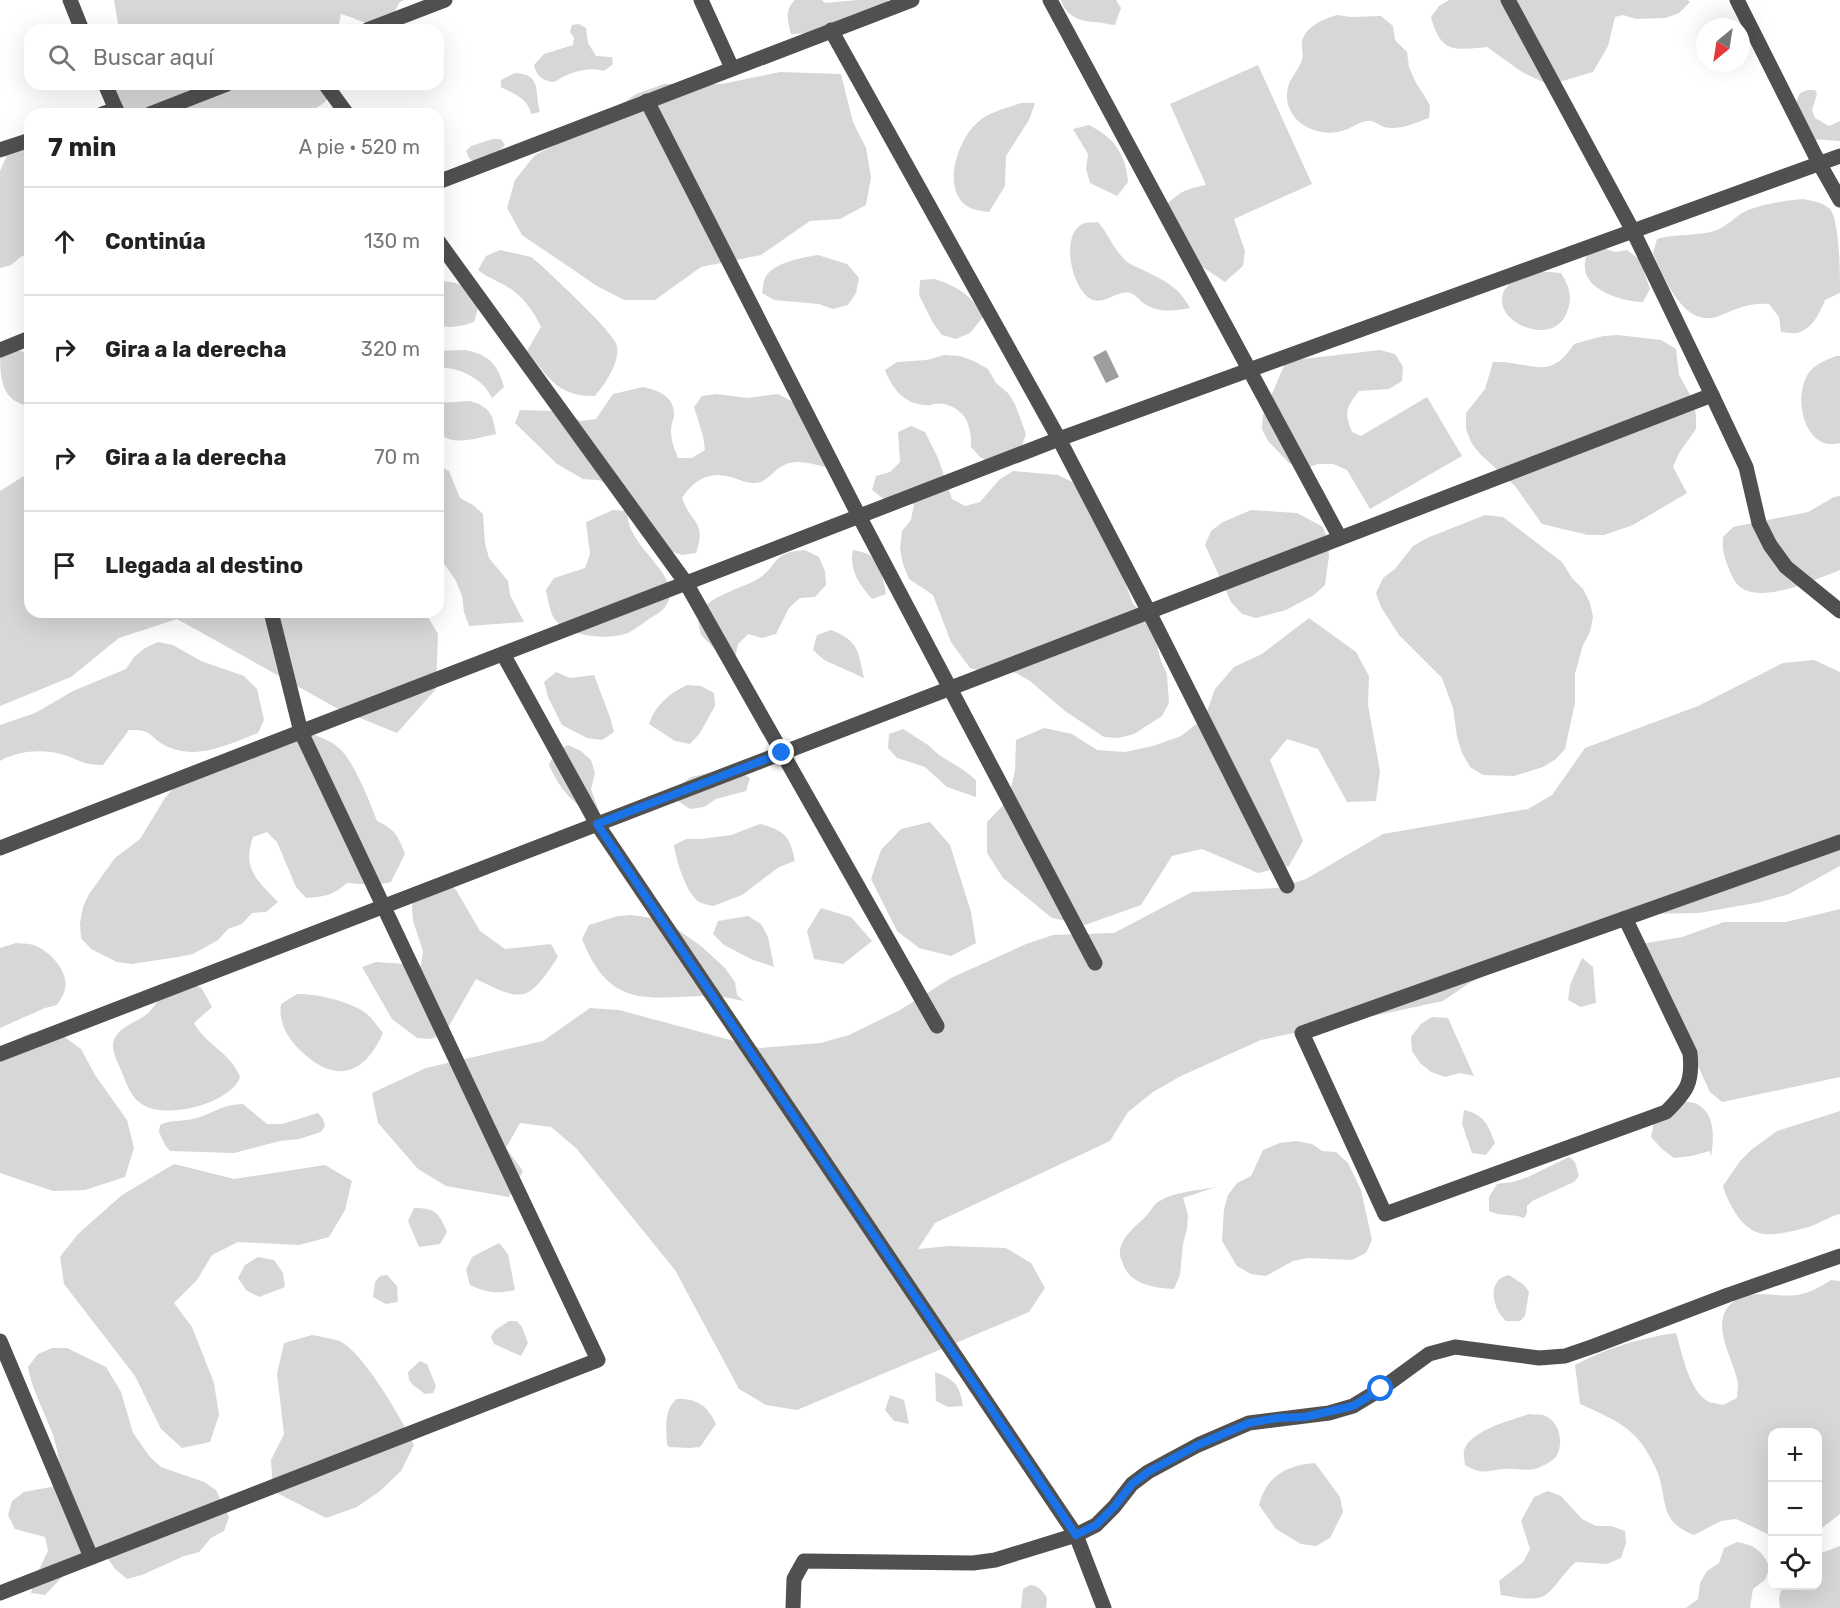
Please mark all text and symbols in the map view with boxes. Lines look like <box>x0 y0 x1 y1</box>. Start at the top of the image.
north arrow <box>1696 18 1750 72</box>
search box <box>24 24 444 90</box>
icon: search <box>45 41 78 74</box>
text: Buscar aquí <box>93 44 214 71</box>
text: 7 min <box>48 132 116 163</box>
text: A pie · 520 m <box>299 135 420 159</box>
icon: ahead <box>48 225 81 258</box>
text: Continúa <box>105 228 206 255</box>
text: 130 m <box>364 229 420 253</box>
icon: right <box>48 333 81 366</box>
text: Gira a la derecha <box>105 336 286 363</box>
text: 320 m <box>361 337 420 361</box>
icon: right <box>48 441 81 474</box>
text: Gira a la derecha <box>105 444 286 471</box>
text: 70 m <box>374 445 420 469</box>
icon: arrive <box>48 549 81 582</box>
text: Llegada al destino <box>105 552 303 579</box>
route end <box>768 739 794 765</box>
route start <box>1367 1375 1393 1401</box>
map controls <box>1768 1428 1822 1590</box>
button: + <box>1768 1428 1822 1482</box>
button: − <box>1768 1482 1822 1536</box>
button: locate <box>1768 1536 1822 1590</box>

